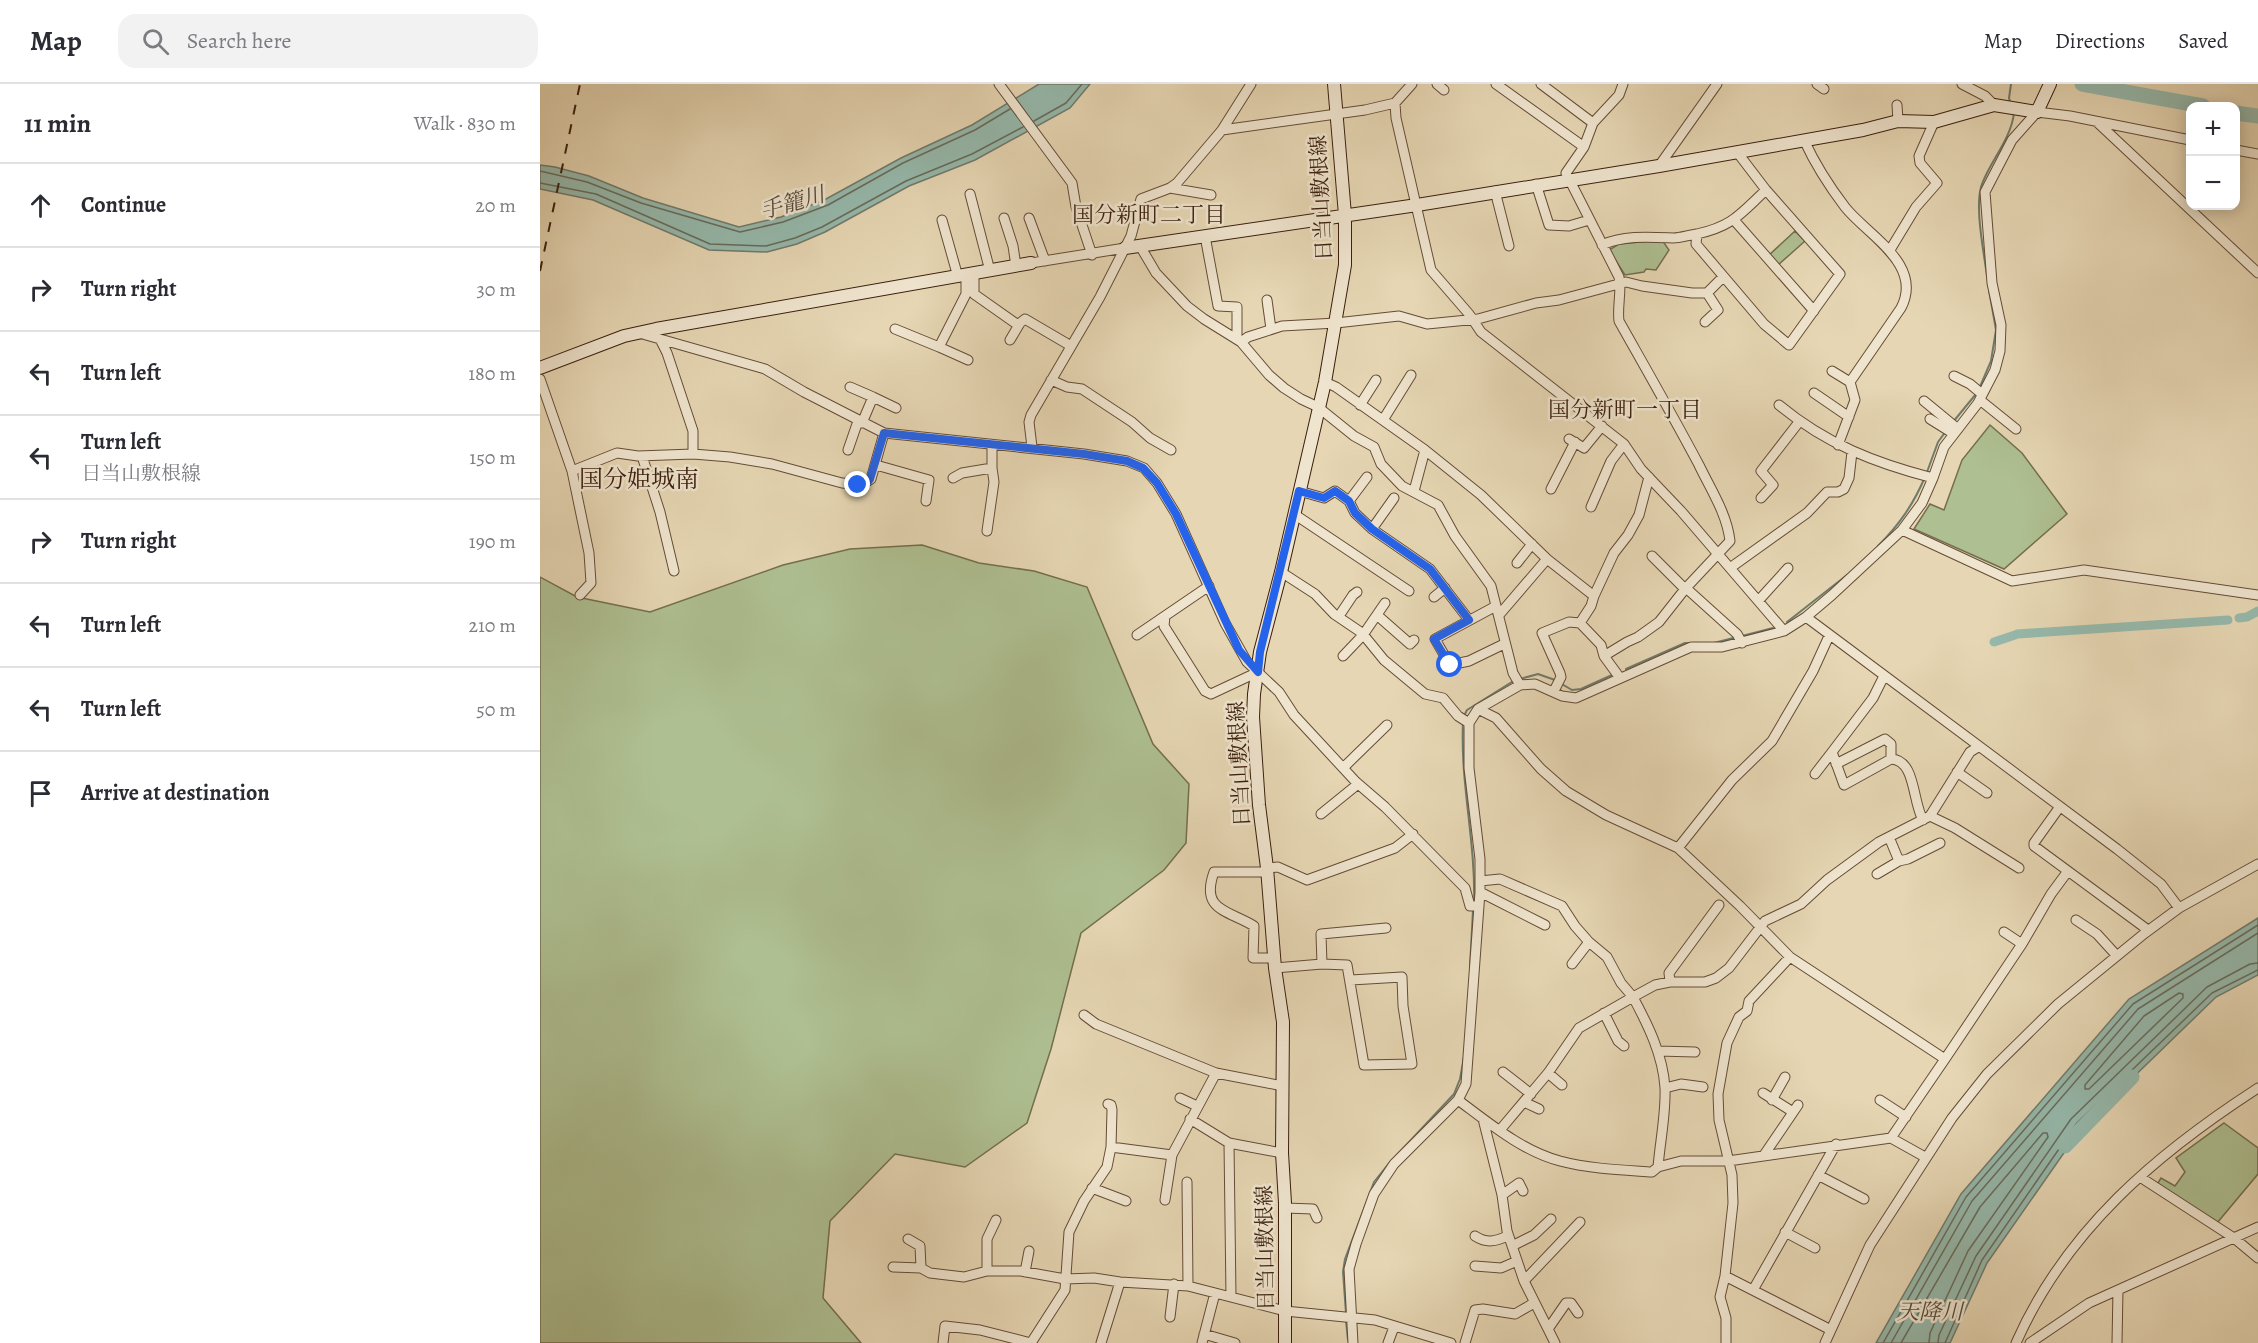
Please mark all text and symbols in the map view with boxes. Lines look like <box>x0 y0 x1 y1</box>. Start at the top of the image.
search box <box>118 14 538 68</box>
text: Map <box>30 22 82 60</box>
icon: search <box>139 25 172 58</box>
text: Search here <box>187 26 291 56</box>
text: Map <box>1984 27 2022 55</box>
text: Directions <box>2055 27 2145 55</box>
text: Saved <box>2178 27 2228 55</box>
map controls <box>2186 102 2240 210</box>
button: + <box>2186 102 2240 156</box>
text: 11 min <box>24 106 91 141</box>
text: Walk · 830 m <box>414 110 516 137</box>
street label: 日当山敷根線 <box>1304 134 1338 262</box>
button: − <box>2186 156 2240 210</box>
water label: 手籠川 <box>756 179 830 226</box>
icon: ahead <box>24 189 57 222</box>
text: Continue <box>81 190 166 220</box>
text: 20 m <box>475 192 516 219</box>
district label: 国分新町二丁目 <box>1072 200 1226 230</box>
icon: right <box>24 273 57 306</box>
text: Turn right <box>81 274 177 304</box>
text: 30 m <box>476 276 516 303</box>
icon: left <box>24 357 57 390</box>
text: Turn left <box>81 358 161 388</box>
text: 180 m <box>468 360 516 387</box>
district label: 国分新町一丁目 <box>1548 395 1702 425</box>
text: Turn left <box>81 427 161 457</box>
icon: left <box>24 441 57 474</box>
text: 150 m <box>469 444 516 471</box>
text: 日当山敷根線 <box>81 460 201 487</box>
district label: 国分姫城南 <box>579 463 699 495</box>
route end <box>844 471 870 497</box>
icon: right <box>24 525 57 558</box>
text: Turn right <box>81 526 177 556</box>
text: 190 m <box>469 528 516 555</box>
icon: left <box>24 609 57 642</box>
text: Turn left <box>81 610 161 640</box>
text: 210 m <box>468 612 516 639</box>
route start <box>1436 651 1462 677</box>
icon: left <box>24 693 57 726</box>
text: Turn left <box>81 694 161 724</box>
text: 50 m <box>476 696 516 723</box>
street label: 日当山敷根線 <box>1222 700 1256 828</box>
icon: arrive <box>24 777 57 810</box>
text: Arrive at destination <box>81 778 270 808</box>
street label: 日当山敷根線 <box>1250 1185 1280 1311</box>
water label: 天降川 <box>1897 1297 1965 1327</box>

